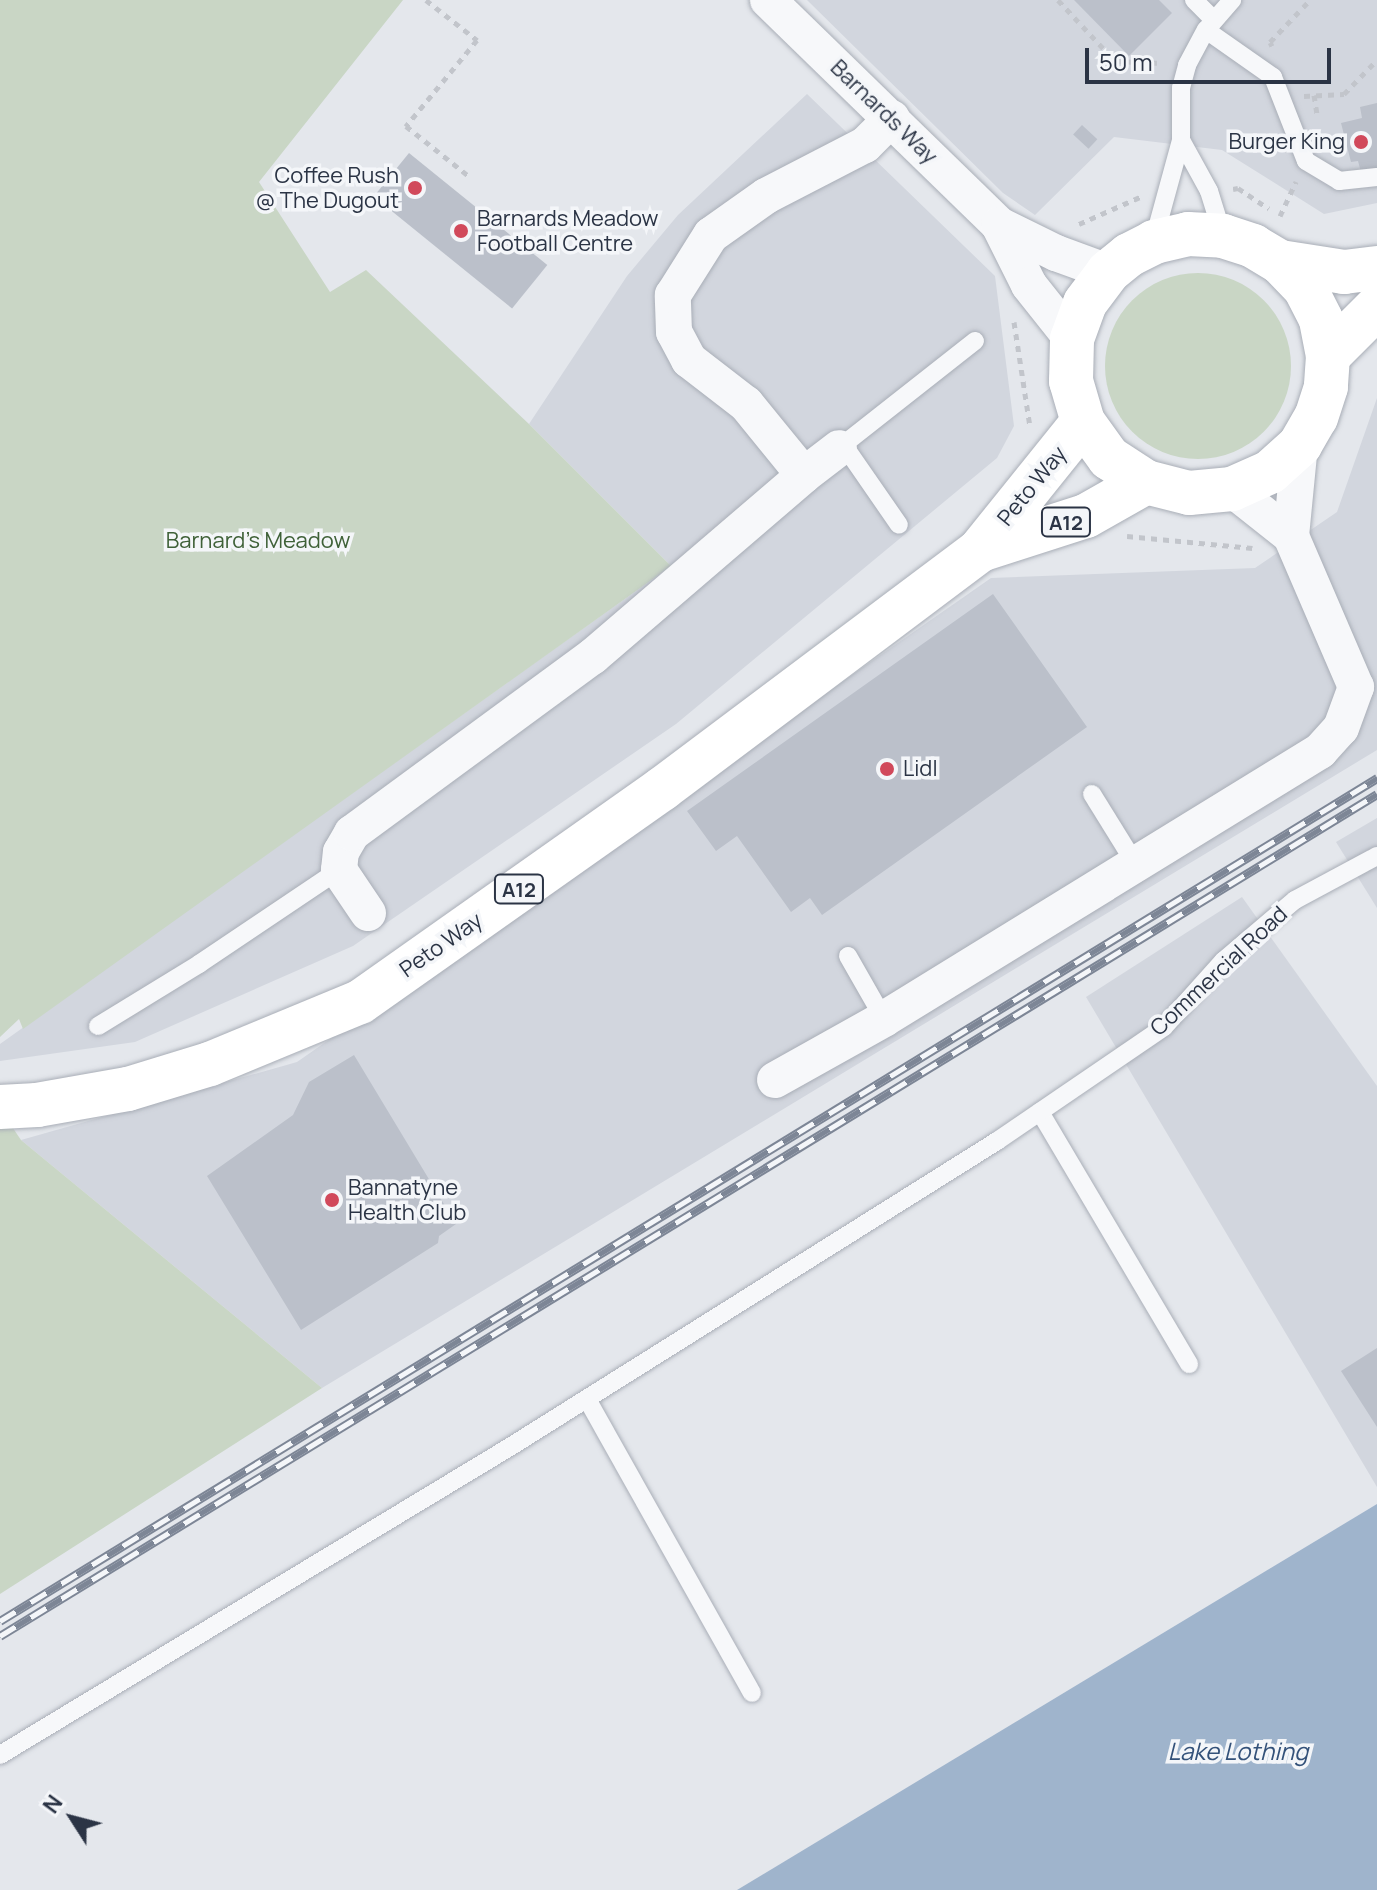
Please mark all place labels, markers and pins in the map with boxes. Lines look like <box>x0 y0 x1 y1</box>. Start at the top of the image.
place label: Burger King <box>1228 129 1345 155</box>
marker: Burger King <box>1352 133 1370 151</box>
place label: Coffee Rush @ The Dugout <box>256 162 399 214</box>
marker: Coffee Rush @ The Dugout <box>406 179 424 197</box>
place label: Barnards Meadow Football Centre <box>477 205 658 256</box>
marker: Barnards Meadow Football Centre <box>452 222 470 240</box>
place label: Lidl <box>903 756 938 782</box>
marker: Lidl <box>878 760 896 778</box>
place label: Bannatyne Health Club <box>348 1174 466 1226</box>
marker: Bannatyne Health Club <box>323 1191 341 1209</box>

